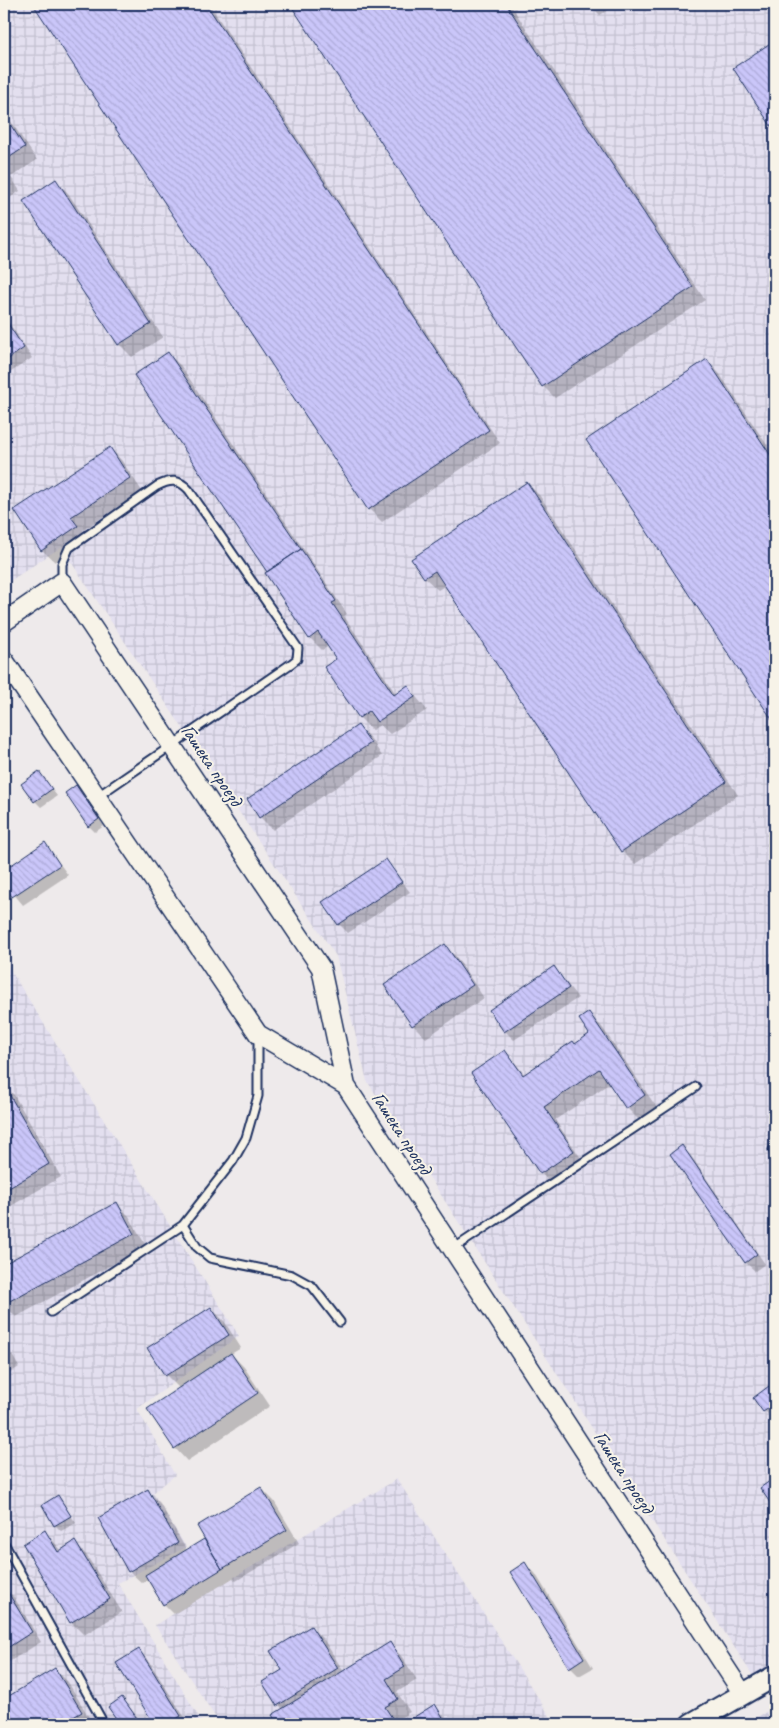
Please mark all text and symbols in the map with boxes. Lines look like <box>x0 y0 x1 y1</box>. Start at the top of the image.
street label: Гашека проезд <box>176 719 250 813</box>
street label: Гашека проезд <box>366 1087 439 1181</box>
street label: Гашека проезд <box>588 1426 661 1520</box>

